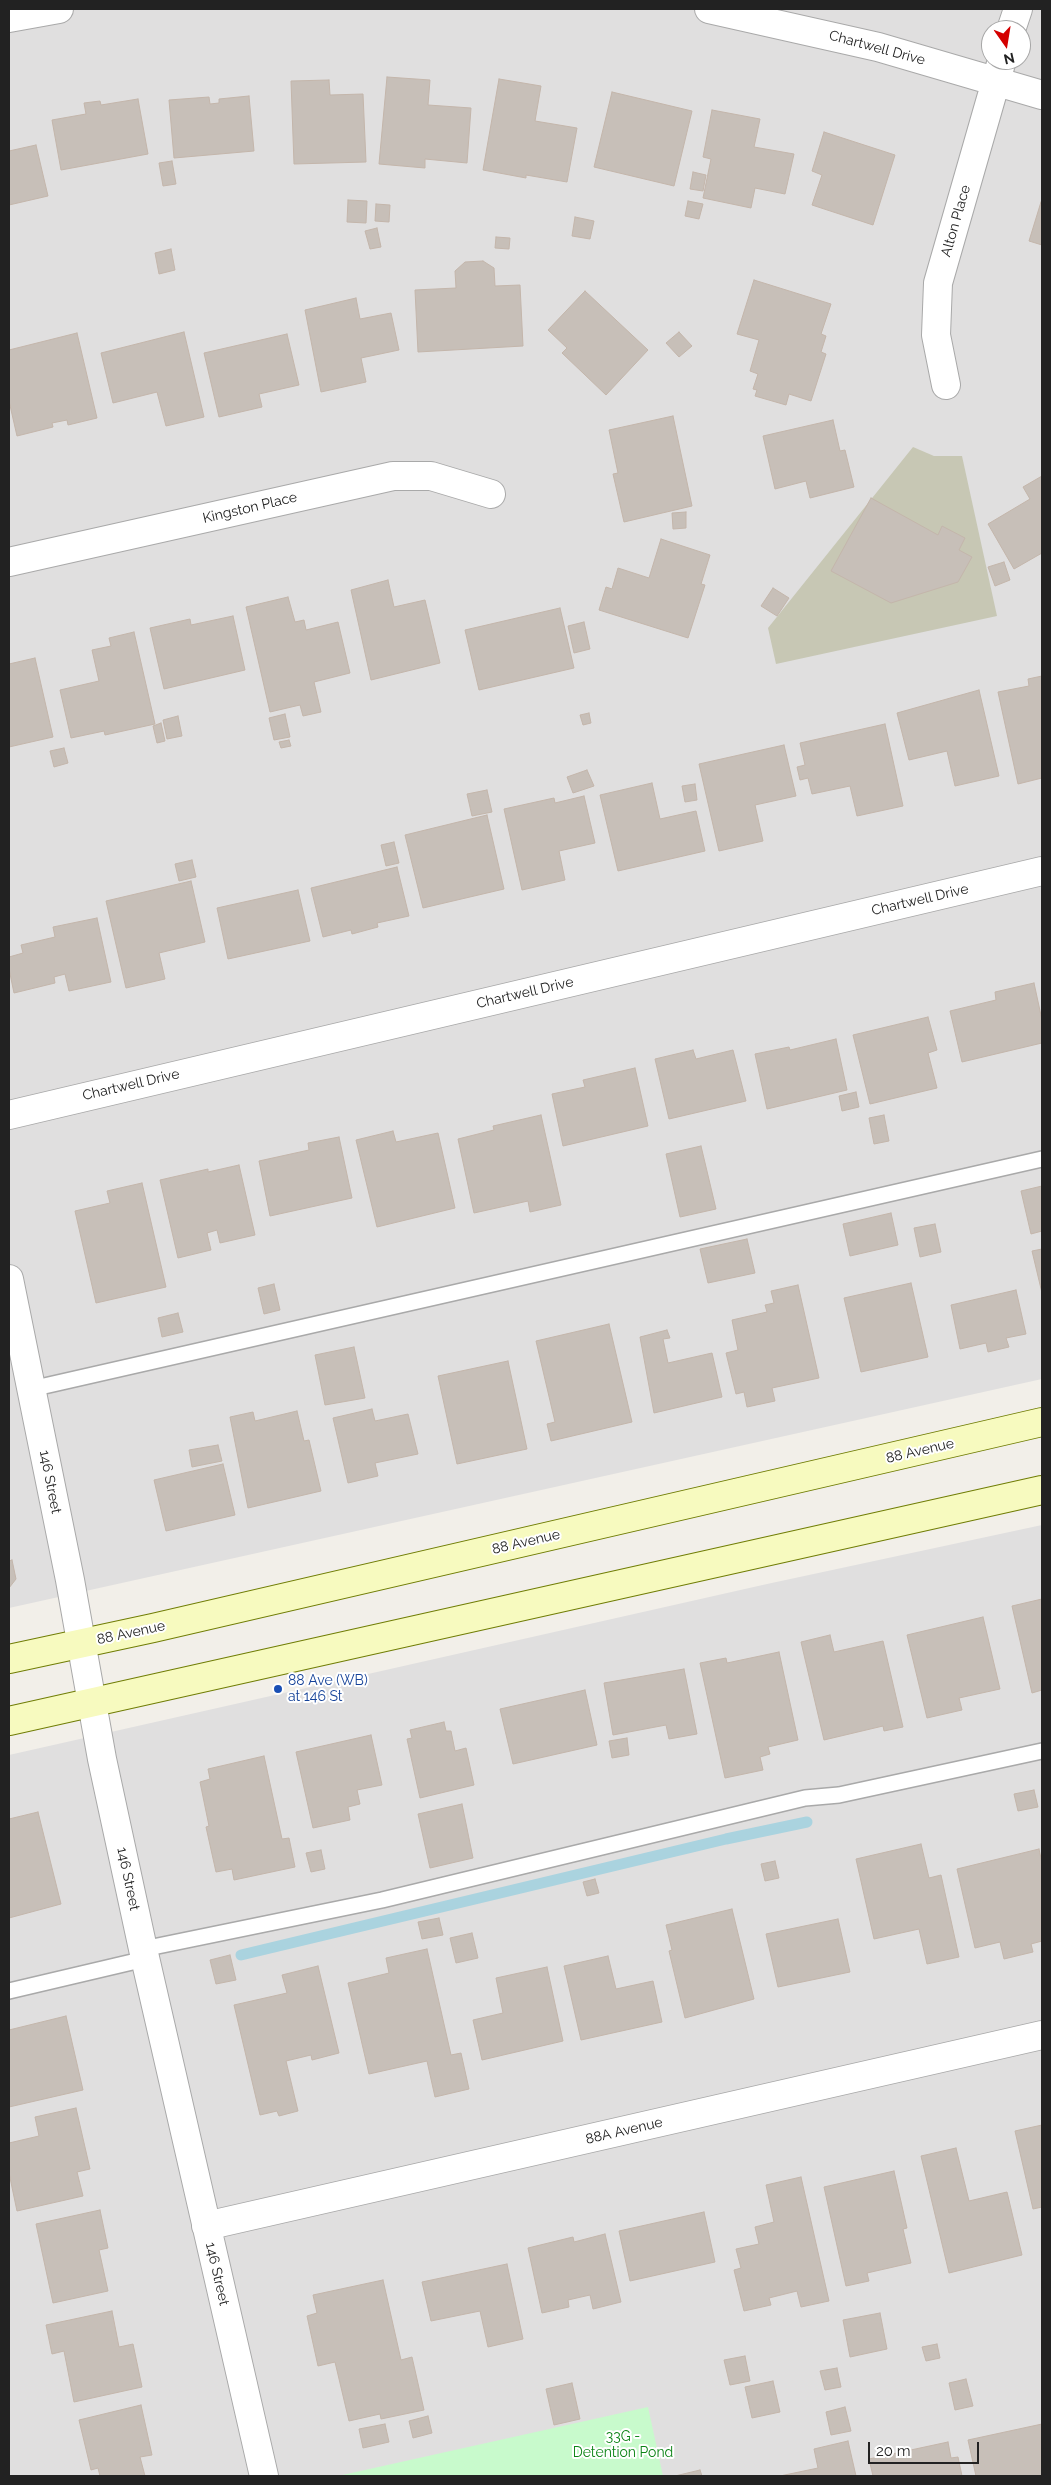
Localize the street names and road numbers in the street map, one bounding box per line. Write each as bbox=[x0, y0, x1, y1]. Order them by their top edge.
street label: Chartwell Drive bbox=[827, 27, 927, 69]
street label: Alton Place bbox=[938, 183, 974, 259]
street label: Kingston Place bbox=[201, 489, 299, 527]
street label: Chartwell Drive bbox=[870, 881, 970, 919]
street label: Chartwell Drive bbox=[475, 974, 575, 1012]
street label: Chartwell Drive bbox=[81, 1066, 181, 1104]
street label: 88 Avenue bbox=[884, 1435, 956, 1467]
street label: 146 Street bbox=[36, 1449, 64, 1515]
street label: 88 Avenue bbox=[490, 1526, 562, 1558]
street label: 88 Avenue bbox=[95, 1618, 167, 1648]
street label: 146 Street bbox=[113, 1846, 143, 1912]
street label: 88A Avenue bbox=[584, 2114, 664, 2148]
street label: 146 Street bbox=[202, 2241, 232, 2307]

